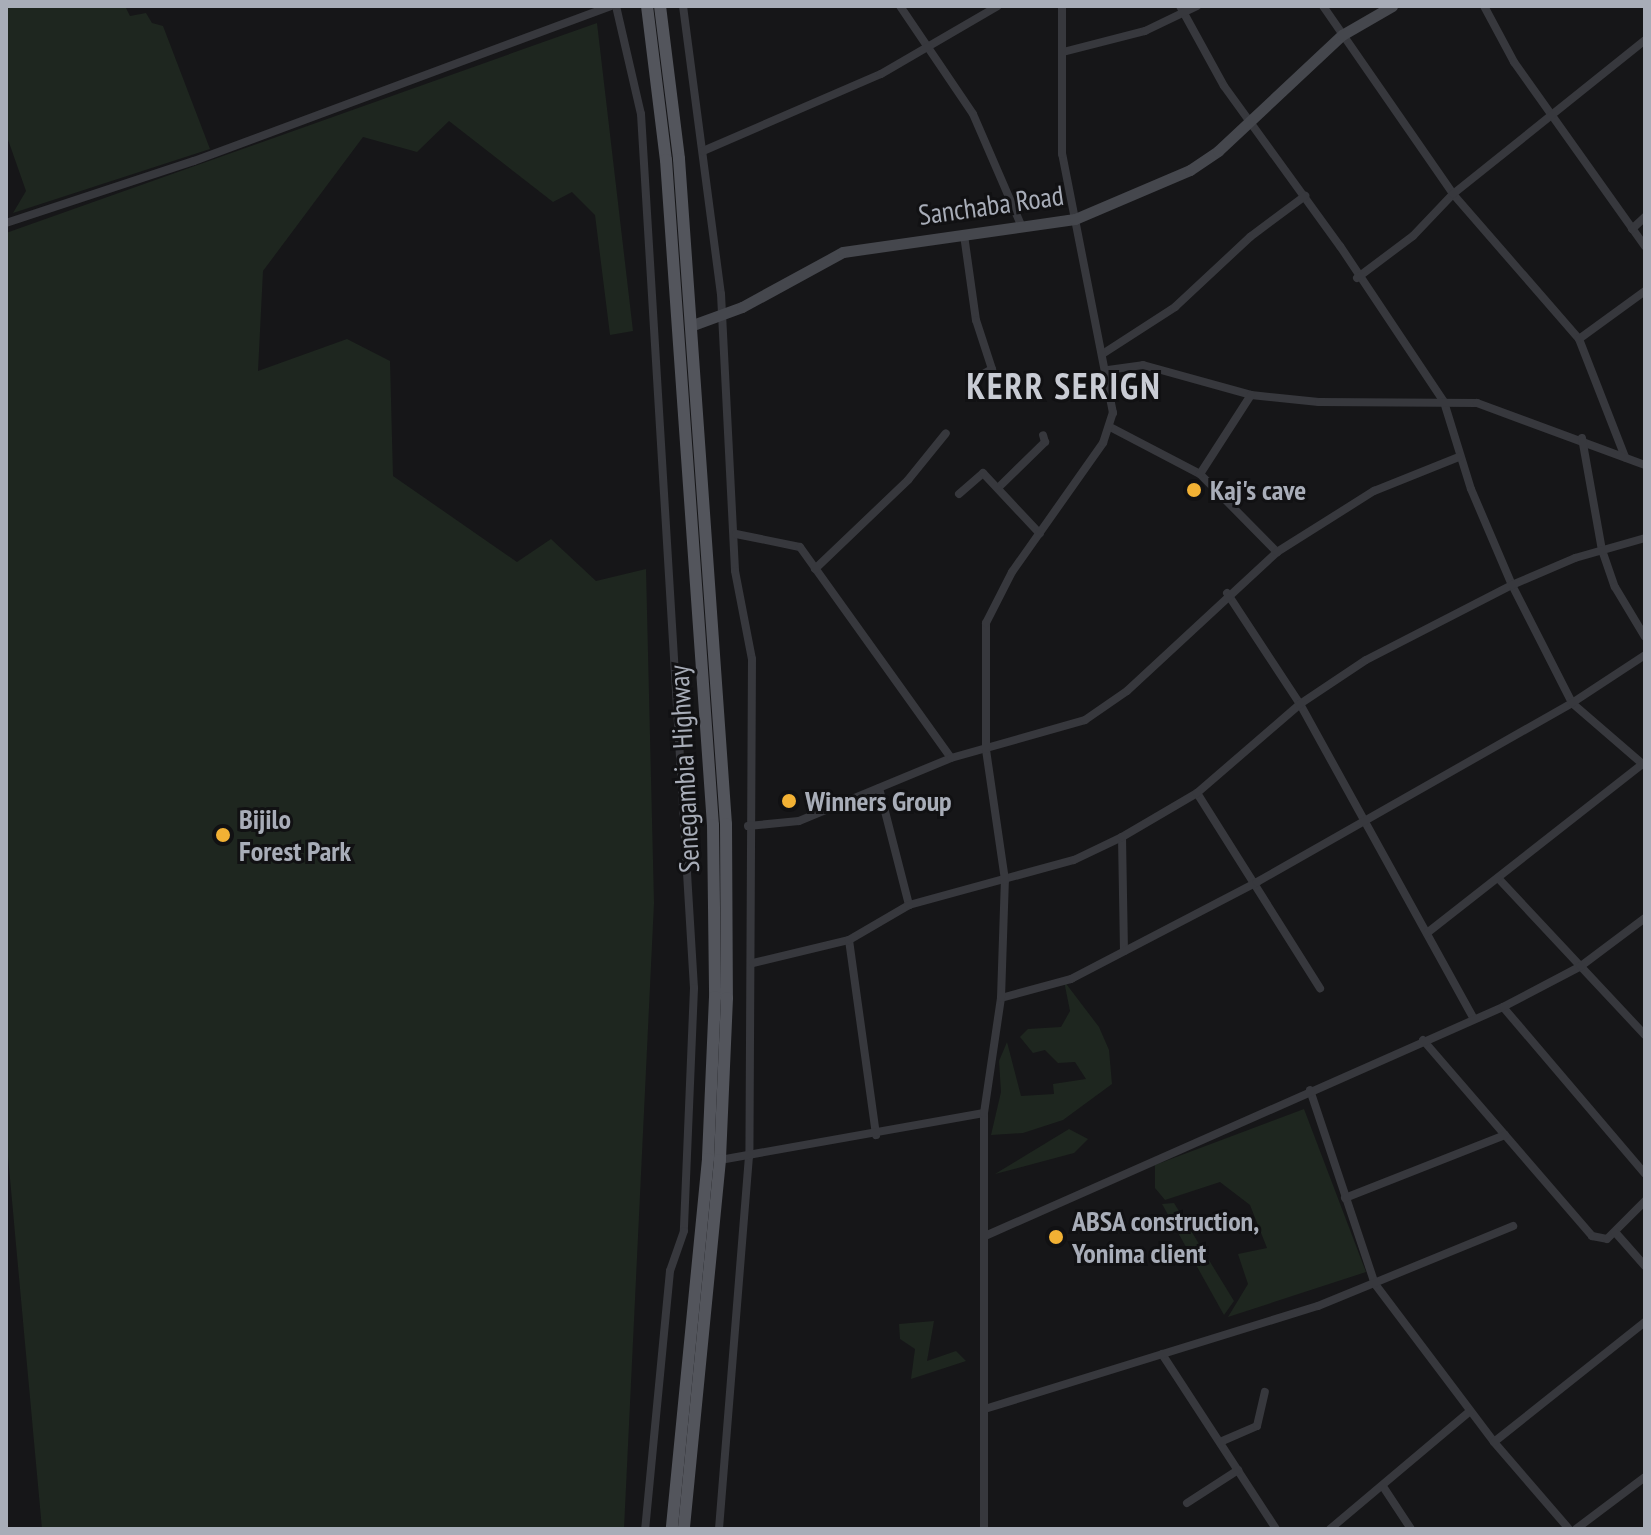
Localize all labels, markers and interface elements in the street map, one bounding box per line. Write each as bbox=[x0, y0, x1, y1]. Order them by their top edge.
street label: Sanchaba Road bbox=[916, 178, 1066, 232]
district label: KERR SERIGN bbox=[966, 364, 1162, 408]
place label: Kaj's cave bbox=[1210, 473, 1306, 507]
marker: Kaj's cave bbox=[1185, 481, 1203, 499]
street label: Senegambia Highway bbox=[662, 664, 706, 874]
place label: Winners Group bbox=[805, 784, 952, 818]
marker: Winners Group bbox=[780, 792, 798, 810]
place label: Bijilo Forest Park bbox=[239, 802, 351, 868]
marker: Bijilo Forest Park bbox=[214, 826, 232, 844]
place label: ABSA construction, Yonima client bbox=[1072, 1204, 1260, 1270]
marker: ABSA construction, Yonima client bbox=[1047, 1228, 1065, 1246]

